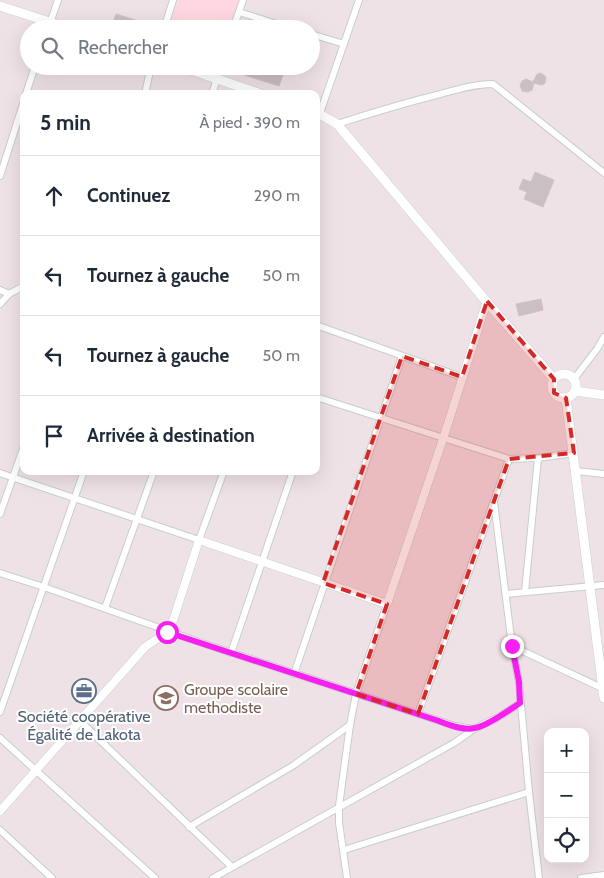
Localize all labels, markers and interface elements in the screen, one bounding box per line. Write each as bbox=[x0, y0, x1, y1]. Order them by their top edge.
search box bbox=[20, 20, 320, 75]
icon: search bbox=[38, 34, 66, 62]
text: Rechercher bbox=[78, 36, 168, 59]
text: 5 min bbox=[40, 110, 91, 135]
text: À pied · 390 m bbox=[200, 113, 300, 132]
icon: ahead bbox=[40, 182, 68, 210]
text: Continuez bbox=[87, 184, 170, 207]
text: 290 m bbox=[254, 186, 300, 205]
icon: left bbox=[40, 262, 68, 290]
text: Tournez à gauche bbox=[87, 264, 229, 287]
text: 50 m bbox=[263, 266, 300, 285]
icon: left bbox=[40, 342, 68, 370]
text: Tournez à gauche bbox=[87, 344, 229, 367]
text: 50 m bbox=[263, 346, 300, 365]
icon: arrive bbox=[40, 422, 68, 450]
text: Arrivée à destination bbox=[87, 424, 255, 447]
route start bbox=[156, 621, 179, 644]
route end bbox=[501, 635, 524, 658]
office icon: Société coopérative Égalité de Lakota bbox=[71, 678, 97, 704]
place label: Groupe scolaire methodiste bbox=[184, 680, 288, 717]
school or university icon: Groupe scolaire methodiste bbox=[153, 685, 179, 711]
place label: Société coopérative Égalité de Lakota bbox=[17, 707, 151, 744]
map controls bbox=[544, 728, 589, 863]
button: + bbox=[544, 728, 589, 773]
button: − bbox=[544, 773, 589, 818]
button: locate bbox=[544, 818, 589, 863]

